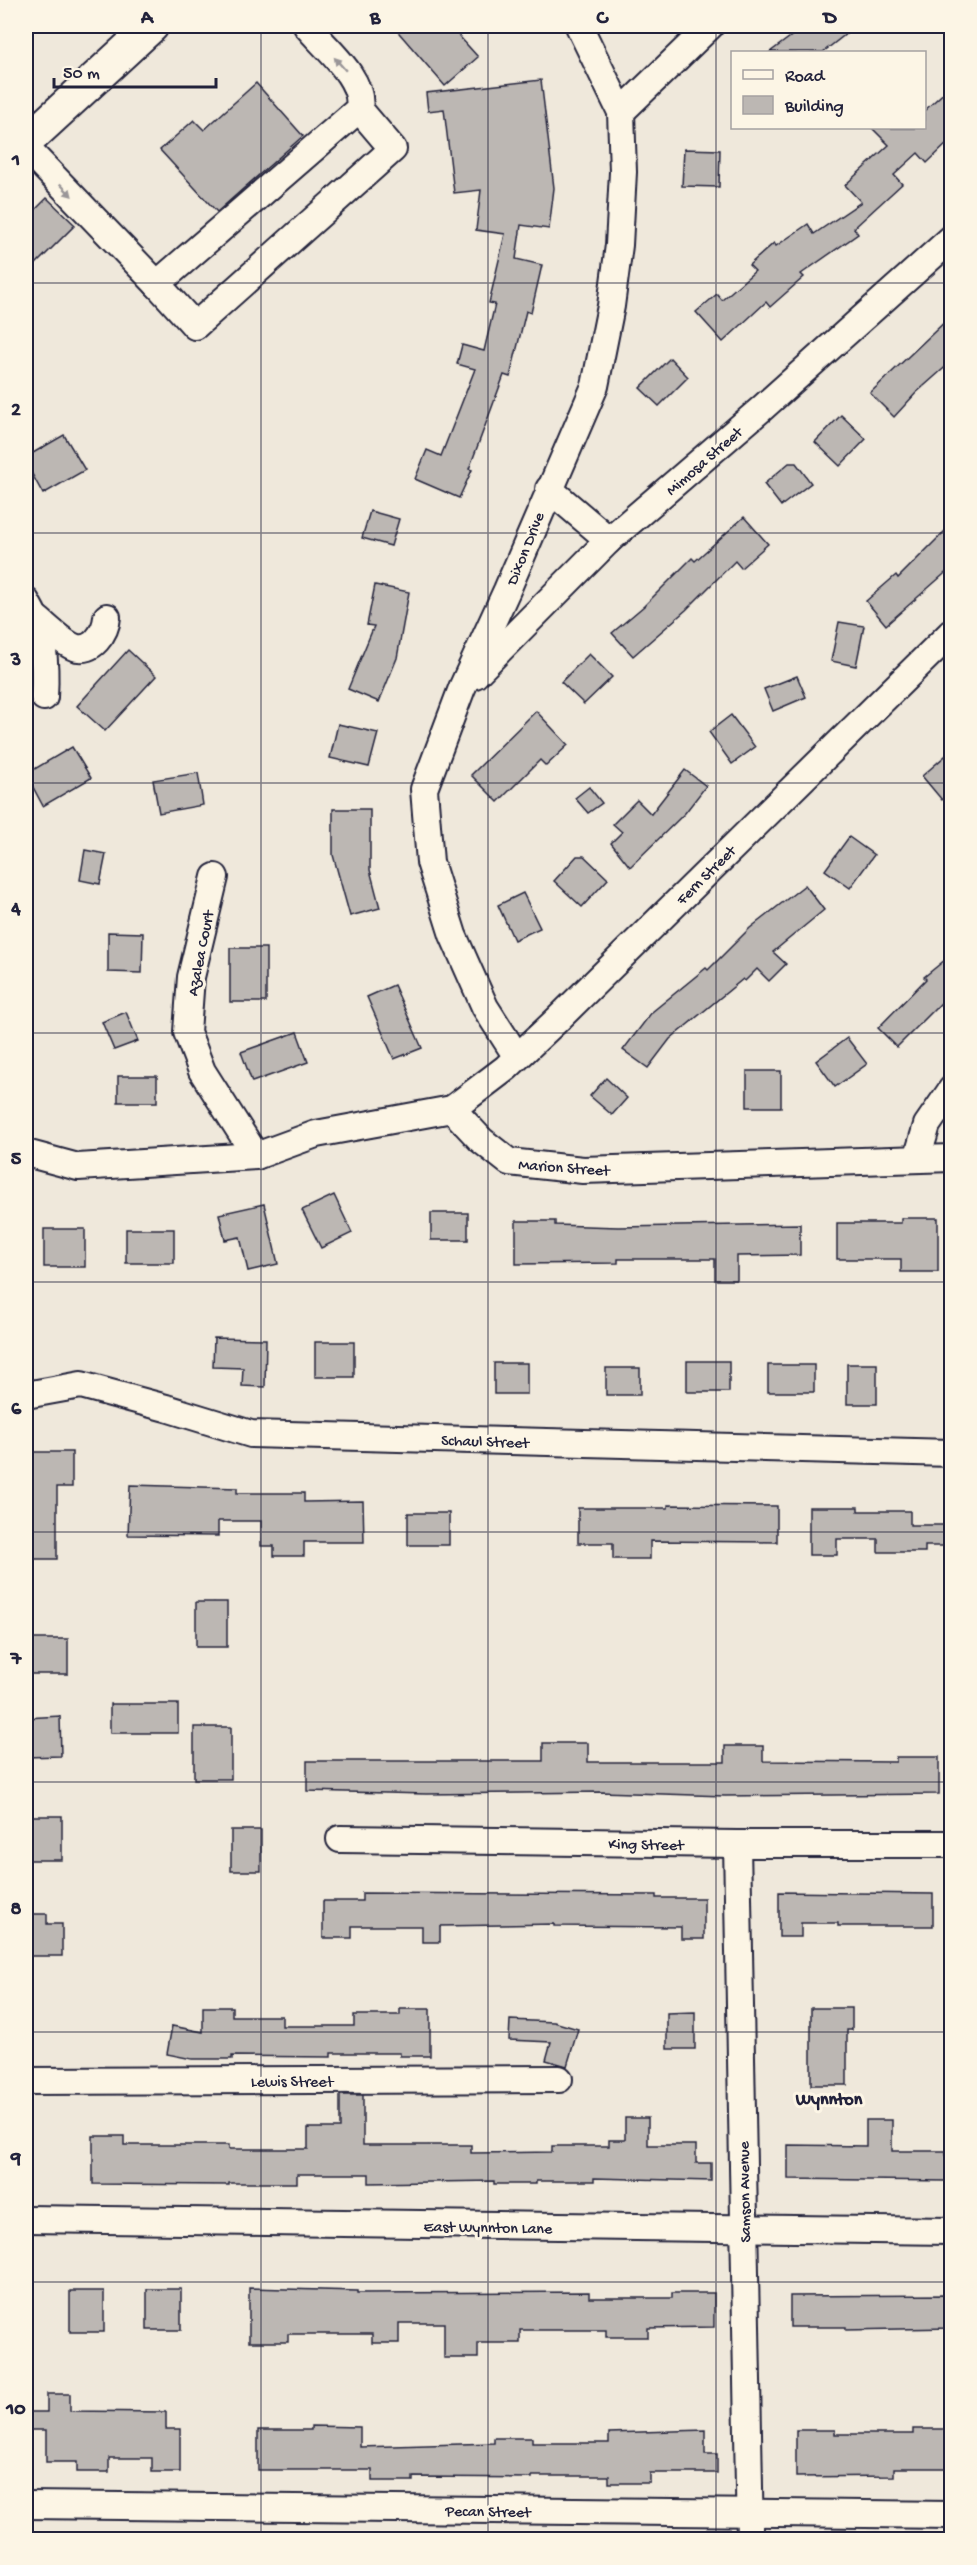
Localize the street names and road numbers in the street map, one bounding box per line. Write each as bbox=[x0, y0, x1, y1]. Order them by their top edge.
street label: Mimosa Street bbox=[663, 423, 749, 501]
street label: Dixon Drive bbox=[504, 509, 551, 589]
street label: Fern Street bbox=[673, 842, 742, 911]
street label: Azalea Court bbox=[185, 908, 220, 998]
street label: Marion Street bbox=[517, 1157, 612, 1182]
street label: Schaul Street bbox=[441, 1432, 531, 1455]
street label: King Street bbox=[608, 1836, 685, 1857]
street label: Lewis Street bbox=[251, 2074, 335, 2093]
street label: Samson Avenue bbox=[736, 2140, 757, 2243]
street label: East Wynnton Lane bbox=[423, 2219, 553, 2240]
street label: Pecan Street bbox=[444, 2503, 532, 2524]

